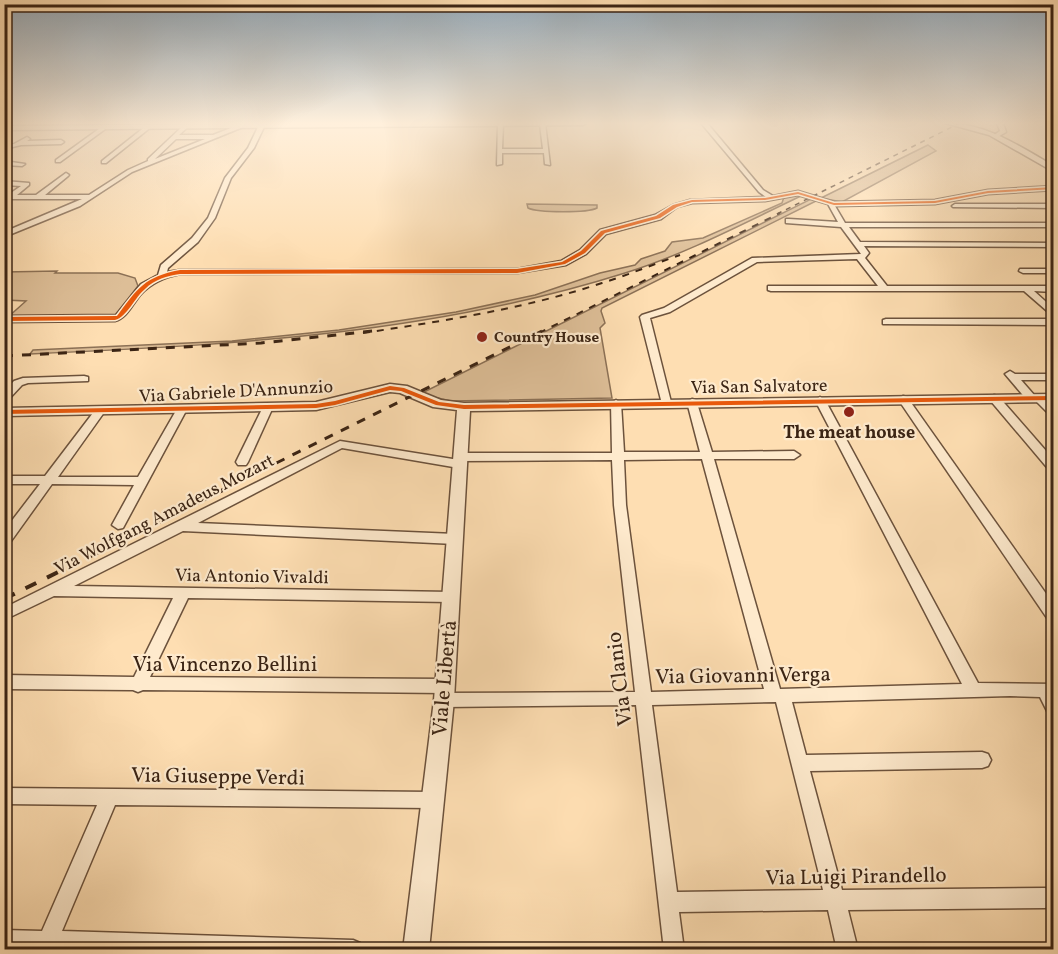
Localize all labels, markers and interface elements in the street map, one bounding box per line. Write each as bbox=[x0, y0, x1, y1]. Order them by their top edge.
place label: Country House bbox=[494, 328, 599, 349]
marker: Country House bbox=[475, 330, 489, 344]
street label: Via San Salvatore bbox=[690, 374, 828, 401]
street label: Via Gabriele D'Annunzio bbox=[138, 375, 334, 410]
marker: The meat house bbox=[842, 405, 856, 419]
place label: The meat house bbox=[783, 421, 915, 446]
street label: Via Wolfgang Amadeus Mozart bbox=[50, 449, 279, 582]
street label: Via Antonio Vivaldi bbox=[175, 564, 329, 591]
street label: Viale Libertà bbox=[426, 619, 465, 738]
street label: Via Clanio bbox=[600, 630, 641, 728]
street label: Via Vincenzo Bellini bbox=[133, 651, 317, 680]
street label: Via Giovanni Verga bbox=[655, 660, 831, 693]
street label: Via Giuseppe Verdi bbox=[131, 761, 305, 794]
street label: Via Luigi Pirandello bbox=[765, 861, 947, 894]

